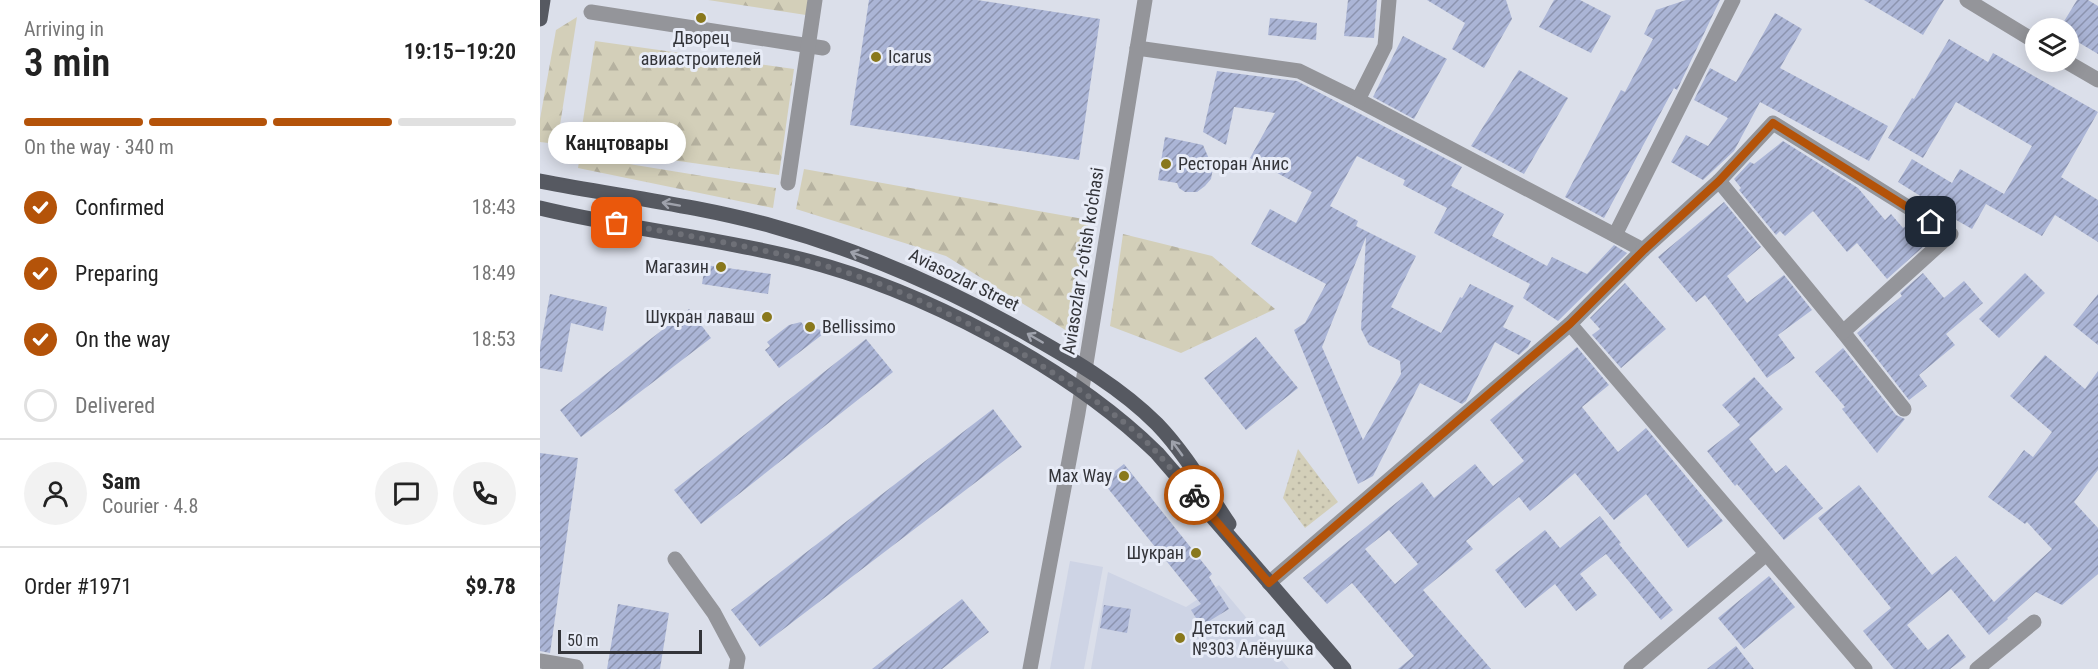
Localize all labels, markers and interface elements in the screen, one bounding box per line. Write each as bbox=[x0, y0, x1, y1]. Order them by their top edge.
marker: Дворец авиастроителей bbox=[694, 11, 708, 25]
text: Arriving in bbox=[24, 17, 104, 41]
map controls bbox=[2025, 18, 2079, 72]
button: layers bbox=[2025, 18, 2079, 72]
place label: Дворец авиастроителей bbox=[641, 27, 761, 69]
text: 19:15–19:20 bbox=[404, 39, 516, 64]
text: 3 min bbox=[24, 40, 110, 86]
place label: Icarus bbox=[888, 46, 932, 67]
marker: Icarus bbox=[869, 50, 883, 64]
callout: Канцтовары bbox=[548, 121, 686, 163]
text: Канцтовары bbox=[565, 131, 669, 155]
text: On the way · 340 m bbox=[24, 135, 174, 159]
place label: Ресторан Анис bbox=[1178, 153, 1289, 174]
marker: Ресторан Анис bbox=[1159, 157, 1173, 171]
street label: Aviasozlar 2-o'tish ko'chasi bbox=[1057, 166, 1108, 356]
icon: check bbox=[24, 191, 57, 224]
text: Confirmed bbox=[75, 195, 164, 220]
text: 18:43 bbox=[472, 195, 516, 219]
pin bbox=[1905, 196, 1956, 247]
pin bbox=[591, 197, 642, 248]
one-way arrow bbox=[662, 198, 681, 209]
icon: home bbox=[1914, 205, 1947, 238]
icon: bag bbox=[600, 206, 633, 239]
street label: Aviasozlar Street bbox=[906, 244, 1023, 315]
one-way arrow bbox=[850, 248, 869, 259]
place label: Магазин bbox=[645, 256, 709, 277]
icon: check bbox=[24, 257, 57, 290]
marker: Магазин bbox=[714, 260, 728, 274]
text: Preparing bbox=[75, 261, 159, 286]
text: 18:49 bbox=[472, 261, 516, 285]
place label: Шукран лаваш bbox=[645, 306, 755, 327]
marker: Шукран лаваш bbox=[760, 310, 774, 324]
place label: Bellissimo bbox=[822, 316, 896, 337]
marker: Bellissimo bbox=[803, 320, 817, 334]
icon: check bbox=[24, 323, 57, 356]
text: On the way bbox=[75, 327, 170, 352]
text: 18:53 bbox=[472, 327, 516, 351]
one-way arrow bbox=[1027, 332, 1044, 344]
text: Delivered bbox=[75, 393, 155, 418]
one-way arrow bbox=[1171, 441, 1183, 457]
button: person bbox=[24, 462, 87, 525]
button: chat bbox=[375, 462, 438, 525]
button: phone bbox=[453, 462, 516, 525]
place label: Max Way bbox=[1048, 465, 1112, 486]
courier bbox=[1164, 465, 1224, 525]
text: Sam bbox=[102, 469, 141, 494]
marker: Max Way bbox=[1117, 469, 1131, 483]
icon: bike bbox=[1178, 479, 1211, 512]
text: Courier · 4.8 bbox=[102, 494, 198, 518]
place label: Шукран bbox=[1127, 542, 1184, 563]
marker: Шукран bbox=[1189, 546, 1203, 560]
text: Order #1971 bbox=[24, 574, 132, 599]
text: $9.78 bbox=[465, 574, 516, 599]
place label: Детский сад №303 Алёнушка bbox=[1192, 617, 1314, 659]
scale bar bbox=[558, 627, 702, 654]
text: 50 m bbox=[567, 631, 599, 650]
marker: Детский сад №303 Алёнушка bbox=[1173, 631, 1187, 645]

